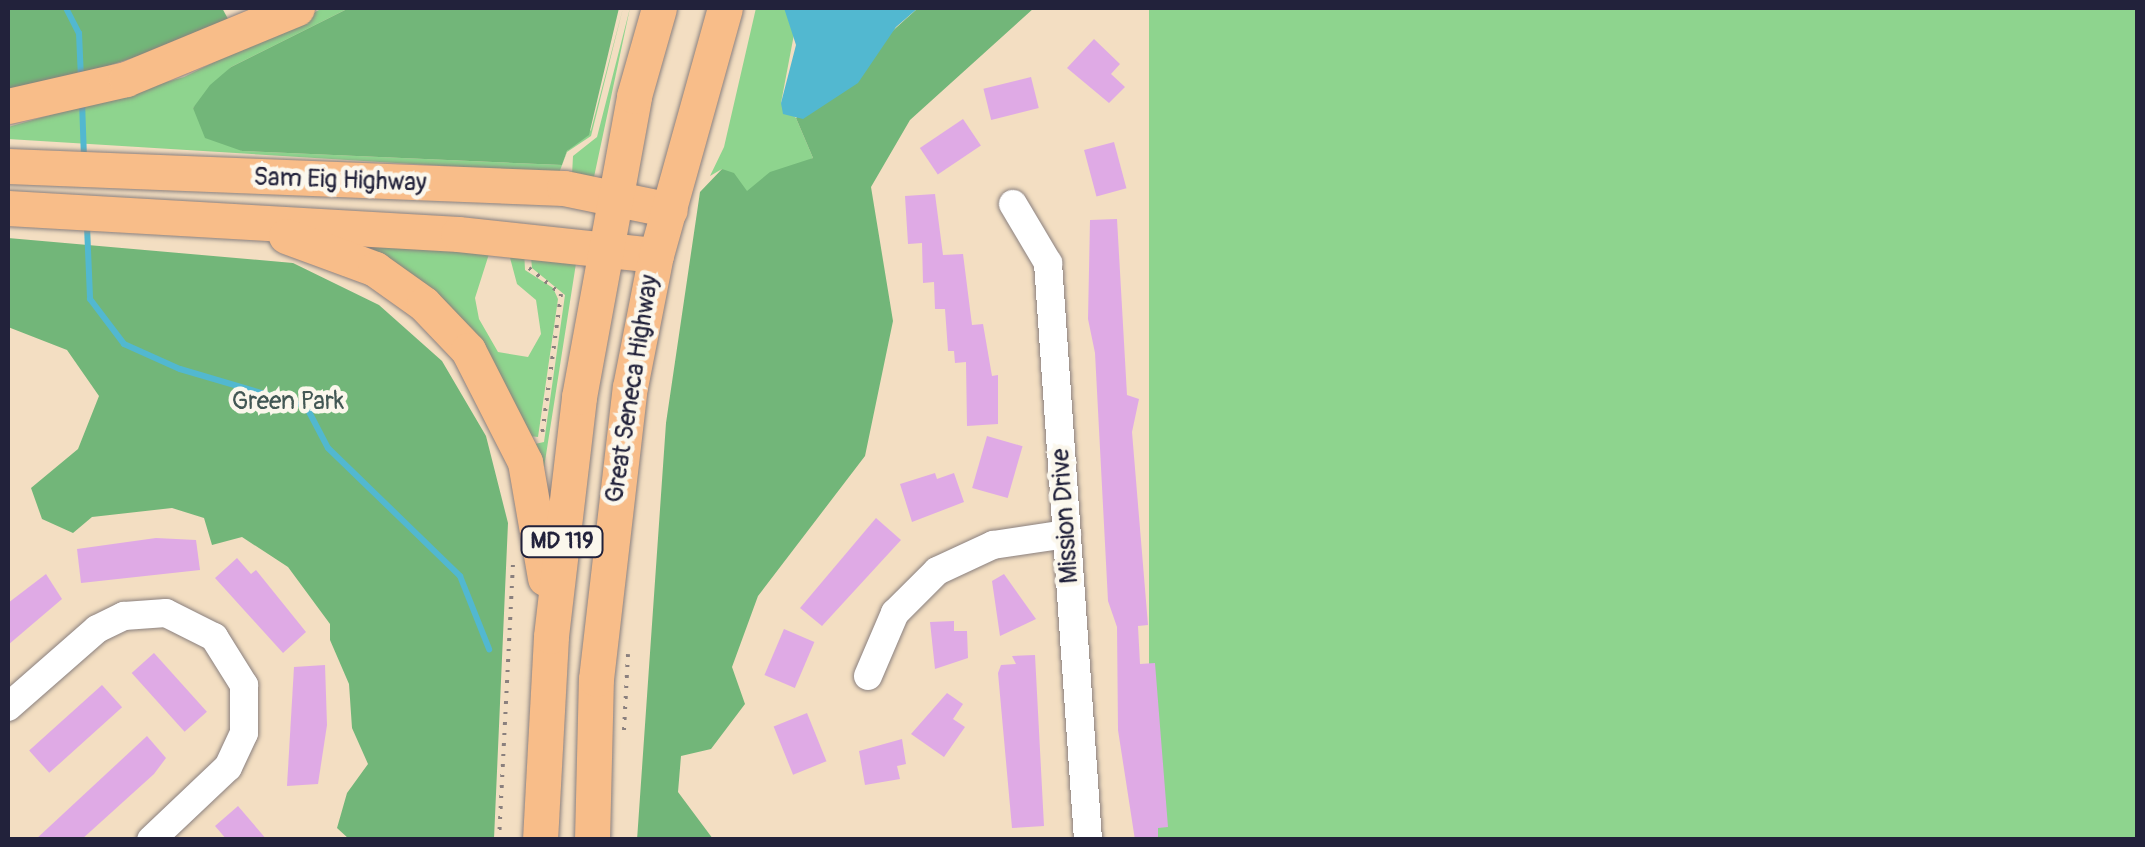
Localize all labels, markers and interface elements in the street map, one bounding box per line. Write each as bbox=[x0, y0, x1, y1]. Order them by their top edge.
street label: Sam Eig Highway bbox=[253, 163, 427, 199]
street label: Great Seneca Highway bbox=[600, 273, 666, 505]
park label: Green Park bbox=[232, 387, 344, 417]
street label: Mission Drive bbox=[1046, 447, 1086, 585]
road number: MD 119 bbox=[520, 525, 604, 559]

